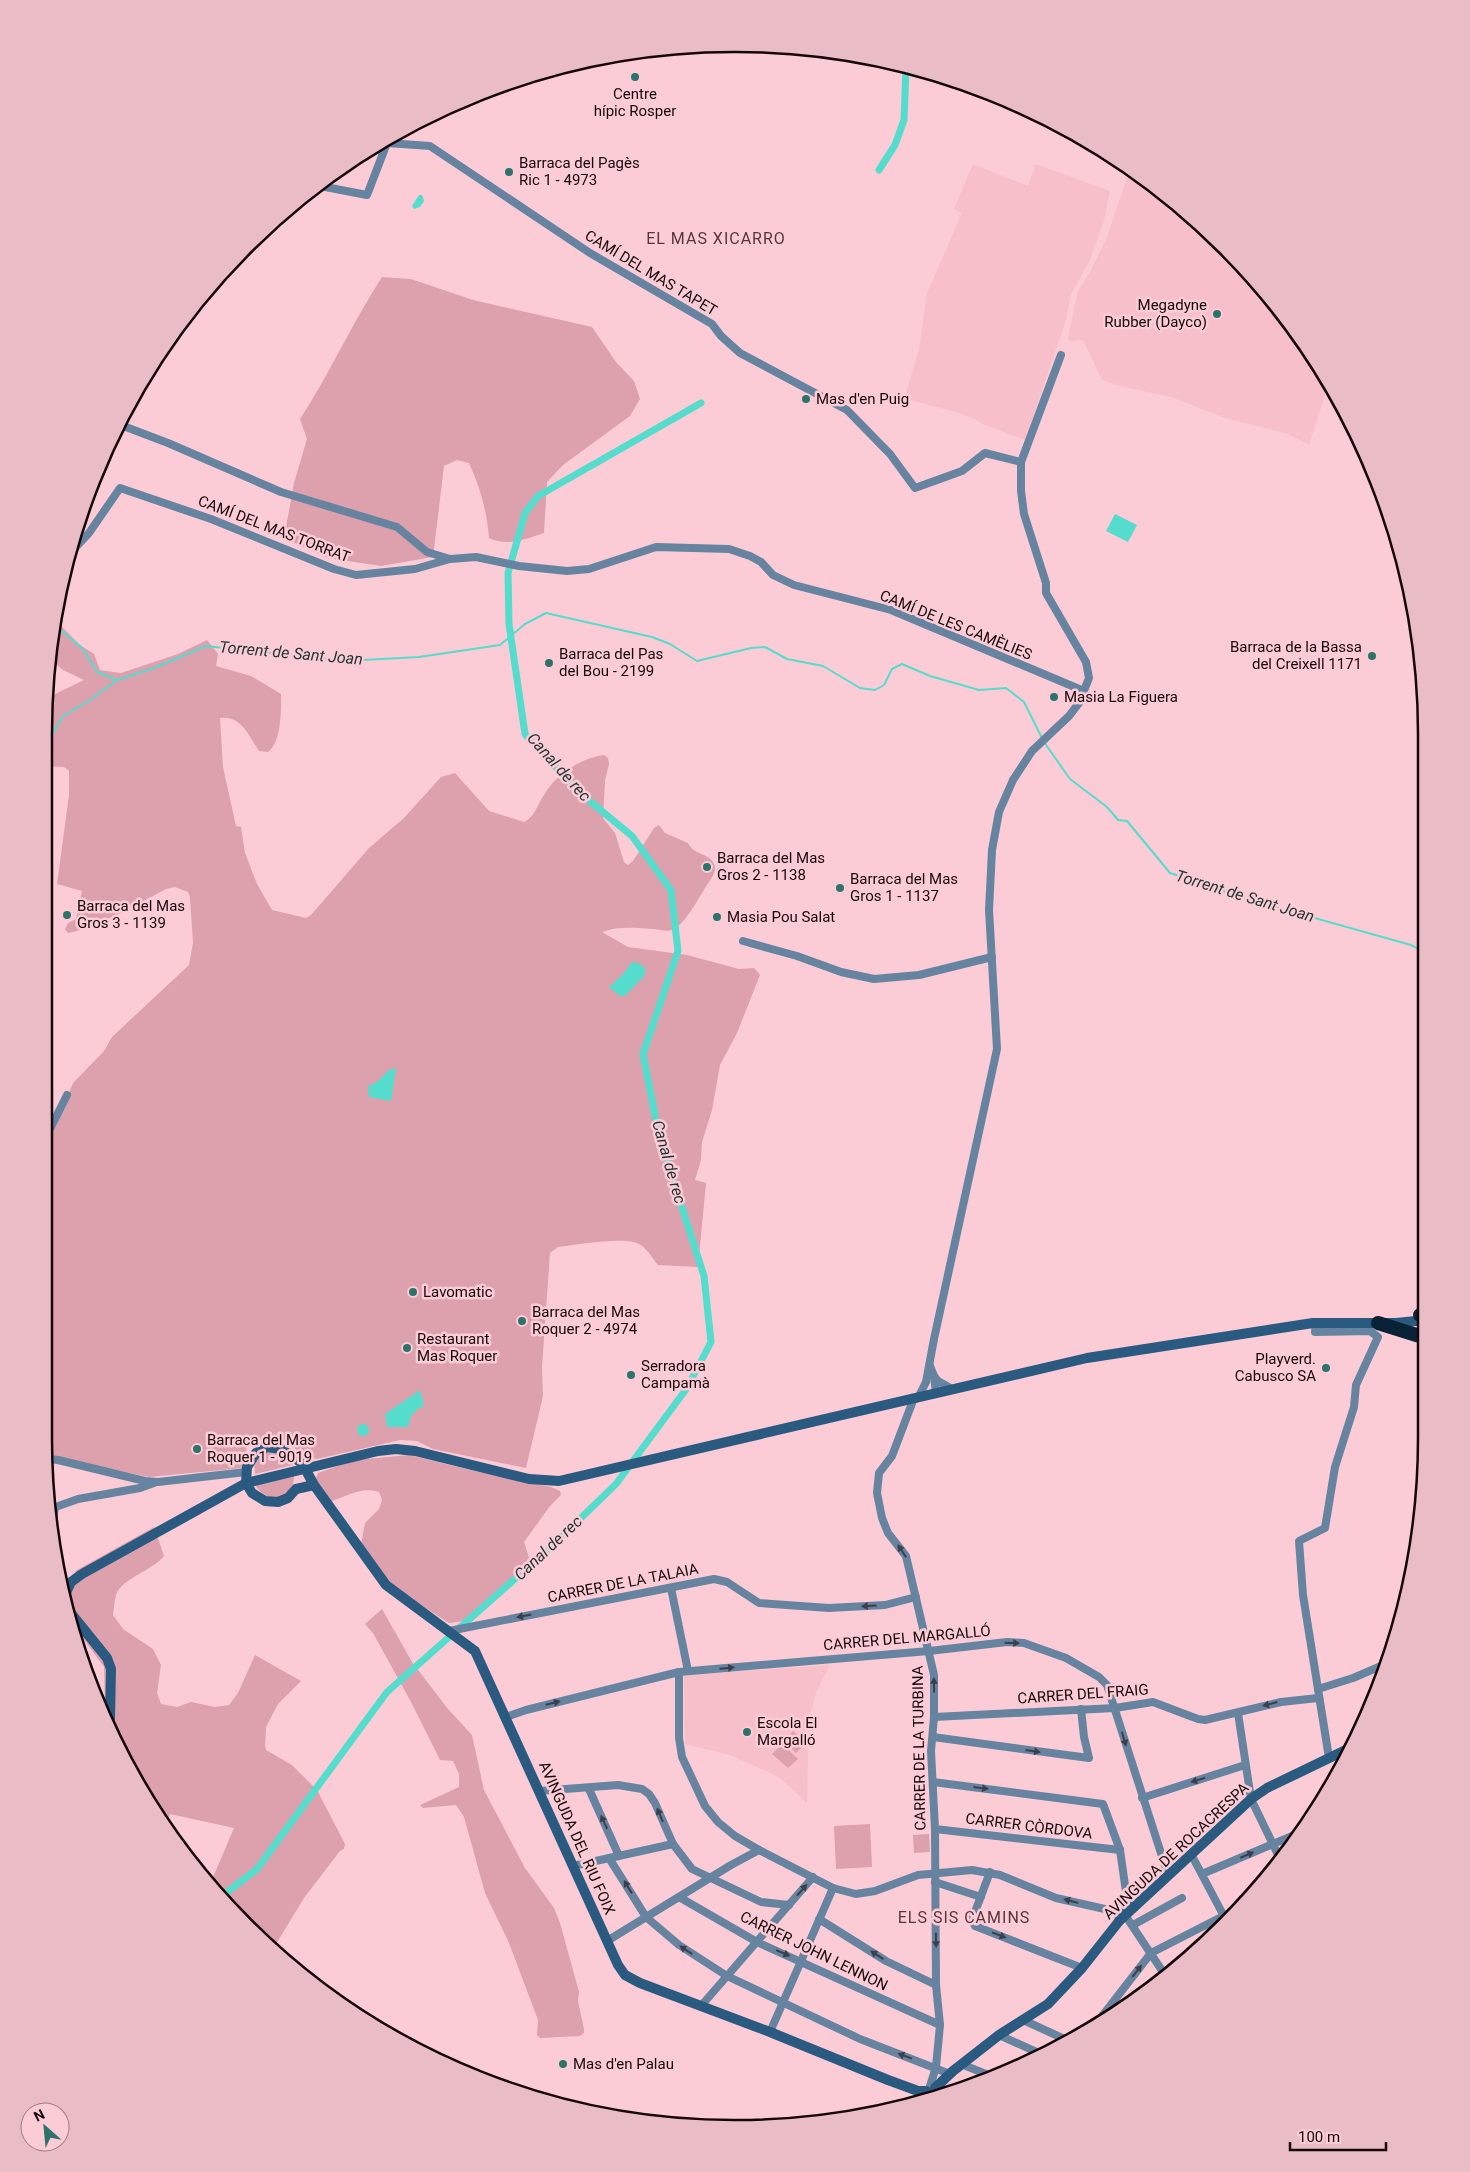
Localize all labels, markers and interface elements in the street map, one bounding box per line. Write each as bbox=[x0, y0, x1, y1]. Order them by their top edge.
marker: Centre hípic Rosper bbox=[629, 71, 641, 83]
place label: Centre hípic Rosper bbox=[594, 85, 676, 120]
place label: Barraca del Pagès Ric 1 - 4973 bbox=[519, 154, 640, 189]
marker: Barraca del Pagès Ric 1 - 4973 bbox=[503, 166, 515, 178]
street label: CAMÍ DEL MAS TAPET bbox=[582, 226, 720, 320]
district label: EL MAS XICARRO bbox=[646, 229, 786, 248]
place label: Megadyne Rubber (Dayco) bbox=[1104, 296, 1207, 331]
marker: Megadyne Rubber (Dayco) bbox=[1211, 308, 1223, 320]
place label: Mas d'en Puig bbox=[816, 390, 909, 408]
marker: Mas d'en Puig bbox=[800, 393, 812, 405]
street label: CAMÍ DEL MAS TORRAT bbox=[195, 492, 353, 566]
street label: CAMÍ DE LES CAMÈLIES bbox=[877, 586, 1035, 664]
water label: Torrent de Sant Joan bbox=[218, 637, 364, 669]
place label: Barraca de la Bassa del Creixell 1171 bbox=[1230, 638, 1362, 673]
place label: Barraca del Pas del Bou - 2199 bbox=[559, 645, 663, 680]
marker: Barraca de la Bassa del Creixell 1171 bbox=[1366, 650, 1378, 662]
marker: Barraca del Pas del Bou - 2199 bbox=[543, 657, 555, 669]
place label: Masia La Figuera bbox=[1064, 688, 1178, 706]
marker: Masia La Figuera bbox=[1048, 691, 1060, 703]
water label: Canal de rec bbox=[523, 729, 595, 805]
place label: Barraca del Mas Gros 2 - 1138 bbox=[717, 849, 825, 884]
marker: Barraca del Mas Gros 2 - 1138 bbox=[701, 861, 713, 873]
water label: Torrent de Sant Joan bbox=[1173, 866, 1317, 926]
place label: Barraca del Mas Gros 1 - 1137 bbox=[850, 870, 958, 905]
marker: Barraca del Mas Gros 1 - 1137 bbox=[834, 882, 846, 894]
place label: Barraca del Mas Gros 3 - 1139 bbox=[77, 897, 185, 932]
place label: Masia Pou Salat bbox=[727, 908, 835, 926]
marker: Barraca del Mas Gros 3 - 1139 bbox=[61, 909, 73, 921]
marker: Masia Pou Salat bbox=[711, 911, 723, 923]
water label: Canal de rec bbox=[648, 1118, 690, 1206]
place label: Lavomatic bbox=[423, 1283, 493, 1301]
marker: Lavomatic bbox=[407, 1286, 419, 1298]
place label: Barraca del Mas Roquer 2 - 4974 bbox=[532, 1303, 640, 1338]
marker: Barraca del Mas Roquer 2 - 4974 bbox=[516, 1315, 528, 1327]
place label: Restaurant Mas Roquer bbox=[417, 1330, 497, 1365]
marker: Restaurant Mas Roquer bbox=[401, 1342, 413, 1354]
place label: Playverd. Cabusco SA bbox=[1235, 1350, 1316, 1385]
place label: Serradora Campamà bbox=[641, 1357, 710, 1392]
marker: Playverd. Cabusco SA bbox=[1320, 1362, 1332, 1374]
marker: Serradora Campamà bbox=[625, 1369, 637, 1381]
place label: Barraca del Mas Roquer 1 - 9019 bbox=[207, 1431, 315, 1466]
marker: Barraca del Mas Roquer 1 - 9019 bbox=[191, 1443, 203, 1455]
water label: Canal de rec bbox=[510, 1512, 586, 1584]
one-way arrow bbox=[897, 1544, 907, 1558]
street label: CARRER DE LA TALAIA bbox=[546, 1560, 700, 1606]
one-way arrow bbox=[860, 1602, 876, 1610]
one-way arrow bbox=[516, 1612, 532, 1620]
street label: CARRER DEL MARGALLÓ bbox=[823, 1622, 991, 1654]
one-way arrow bbox=[1004, 1639, 1020, 1647]
one-way arrow bbox=[720, 1663, 736, 1671]
street label: CARRER DE LA TURBINA bbox=[909, 1665, 929, 1831]
one-way arrow bbox=[930, 1677, 938, 1693]
street label: CARRER DEL FRAIG bbox=[1017, 1680, 1149, 1708]
one-way arrow bbox=[545, 1699, 560, 1707]
one-way arrow bbox=[1263, 1701, 1278, 1709]
place label: Escola El Margalló bbox=[757, 1714, 817, 1749]
marker: Escola El Margalló bbox=[741, 1726, 753, 1738]
one-way arrow bbox=[1121, 1731, 1129, 1746]
one-way arrow bbox=[1025, 1747, 1041, 1755]
street label: AVINGUDA DEL RIU FOIX bbox=[535, 1759, 619, 1918]
one-way arrow bbox=[1191, 1777, 1206, 1784]
street label: AVINGUDA DE ROCACRESPA bbox=[1099, 1779, 1253, 1923]
one-way arrow bbox=[973, 1784, 989, 1792]
one-way arrow bbox=[656, 1807, 664, 1822]
street label: CARRER CÒRDOVA bbox=[965, 1809, 1094, 1843]
one-way arrow bbox=[600, 1815, 608, 1829]
one-way arrow bbox=[1239, 1851, 1254, 1858]
one-way arrow bbox=[623, 1881, 632, 1894]
one-way arrow bbox=[796, 1885, 808, 1897]
one-way arrow bbox=[1063, 1897, 1078, 1905]
street label: CARRER JOHN LENNON bbox=[737, 1907, 891, 1995]
district label: ELS SIS CAMINS bbox=[898, 1908, 1030, 1927]
one-way arrow bbox=[932, 1932, 940, 1948]
one-way arrow bbox=[992, 1932, 1006, 1940]
one-way arrow bbox=[679, 1945, 693, 1954]
one-way arrow bbox=[776, 1949, 791, 1957]
one-way arrow bbox=[870, 1951, 884, 1960]
one-way arrow bbox=[1132, 1965, 1143, 1978]
one-way arrow bbox=[897, 2052, 912, 2059]
place label: Mas d'en Palau bbox=[573, 2055, 674, 2073]
marker: Mas d'en Palau bbox=[557, 2058, 569, 2070]
north arrow bbox=[20, 2102, 70, 2152]
text: N bbox=[31, 2106, 47, 2125]
scale bar bbox=[1290, 2120, 1386, 2152]
text: 100 m bbox=[1298, 2128, 1340, 2146]

